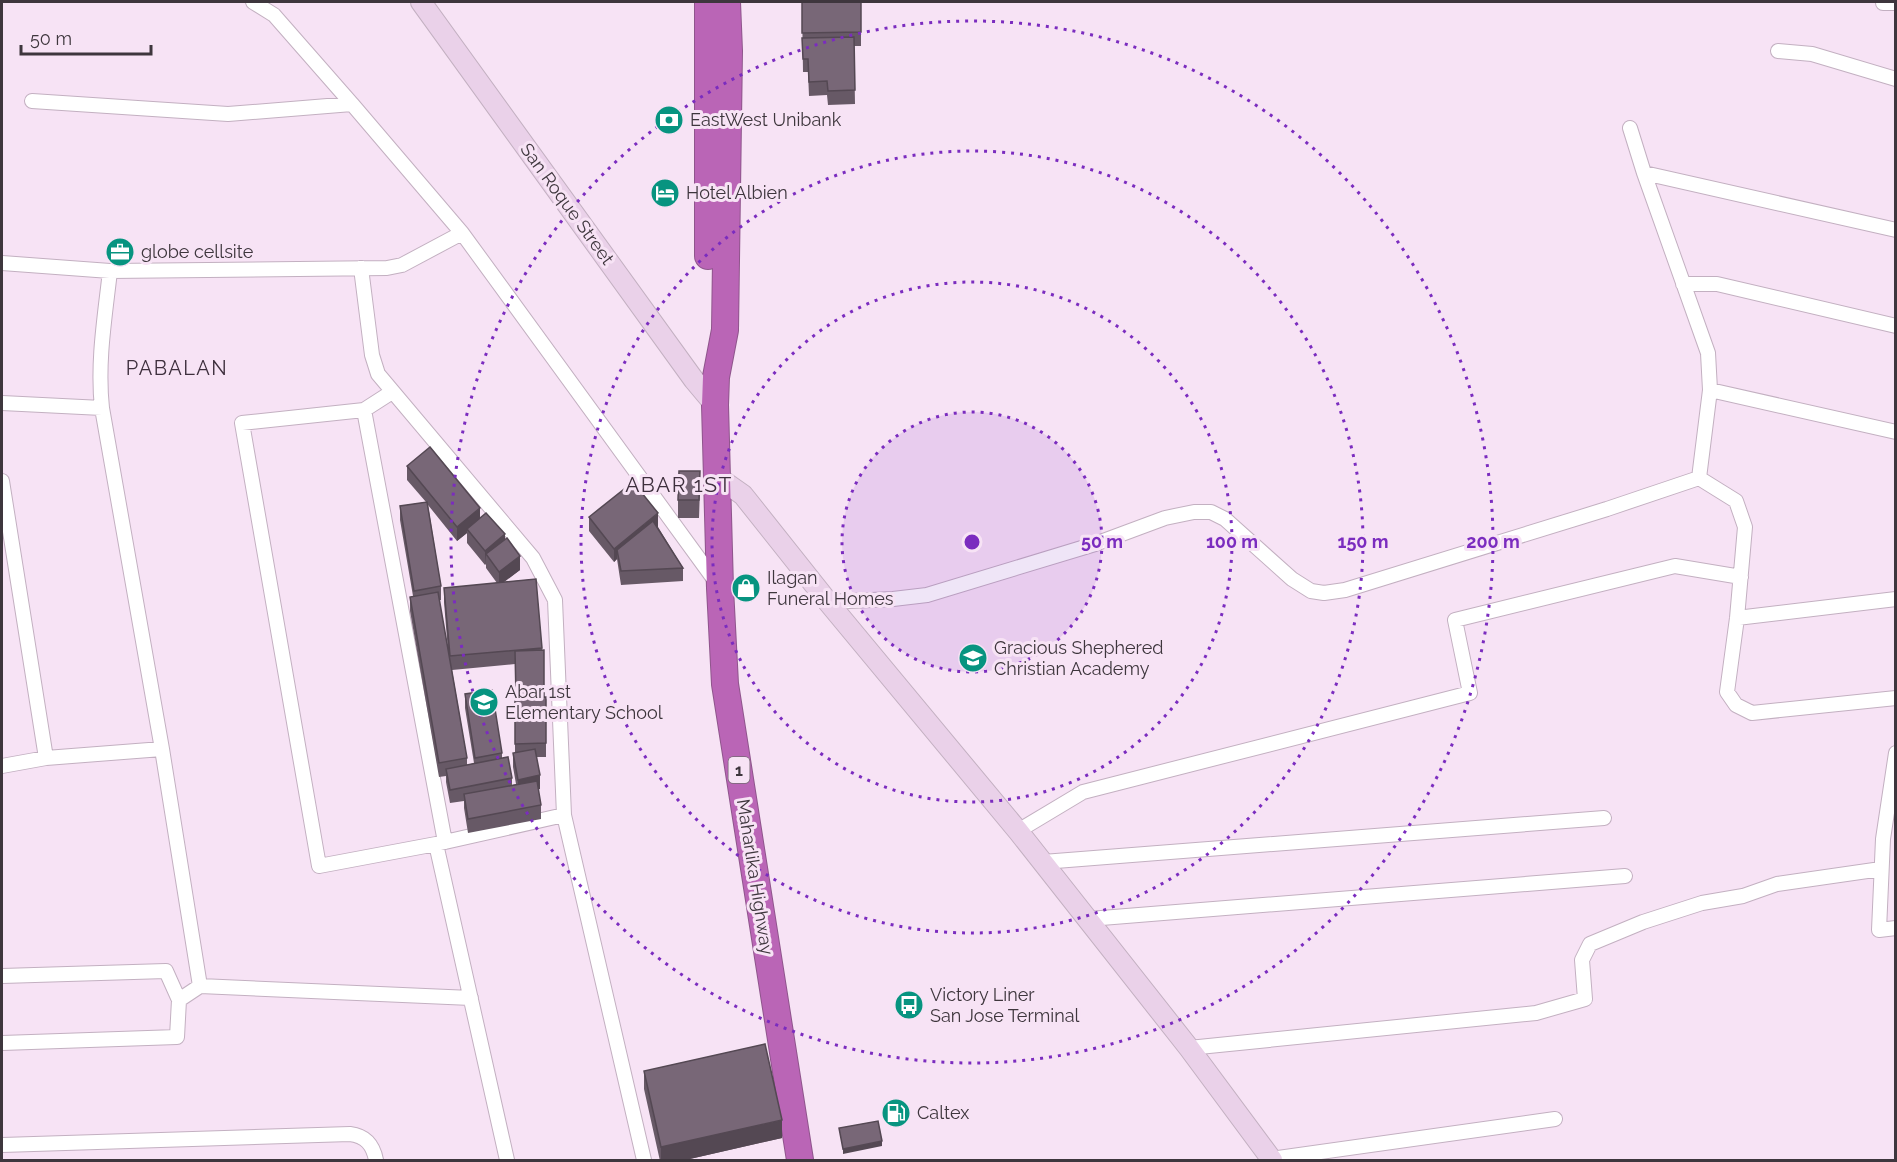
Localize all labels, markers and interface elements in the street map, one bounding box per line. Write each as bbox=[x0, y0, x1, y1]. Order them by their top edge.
scale bar bbox=[21, 18, 152, 56]
text: 50 m bbox=[30, 28, 72, 49]
bank icon: EastWest Unibank bbox=[653, 104, 685, 136]
place label: EastWest Unibank bbox=[690, 109, 842, 130]
street label: San Roque Street bbox=[516, 139, 618, 268]
hotel icon: Hotel Albien bbox=[649, 177, 681, 209]
place label: Hotel Albien bbox=[686, 182, 788, 203]
office icon: globe cellsite bbox=[104, 236, 136, 268]
place label: globe cellsite bbox=[141, 241, 254, 262]
district label: PABALAN bbox=[126, 356, 228, 380]
district label: ABAR 1ST bbox=[625, 472, 733, 497]
text: 50 m bbox=[1081, 531, 1123, 552]
text: 100 m bbox=[1206, 531, 1258, 552]
text: 150 m bbox=[1338, 531, 1389, 552]
text: 200 m bbox=[1466, 531, 1520, 552]
centre of rings bbox=[962, 532, 982, 552]
place label: Ilagan Funeral Homes bbox=[767, 567, 894, 609]
shop icon: Ilagan Funeral Homes bbox=[730, 572, 762, 604]
place label: Gracious Shephered Christian Academy bbox=[994, 637, 1163, 679]
school or university icon: Gracious Shephered Christian Academy bbox=[957, 642, 989, 674]
place label: Abar 1st Elementary School bbox=[505, 681, 663, 723]
school or university icon: Abar 1st Elementary School bbox=[468, 686, 500, 718]
road number: 1 bbox=[728, 757, 750, 783]
street label: Maharlika Highway bbox=[733, 798, 778, 956]
place label: Victory Liner San Jose Terminal bbox=[930, 984, 1079, 1026]
bus stop icon: Victory Liner San Jose Terminal bbox=[893, 989, 925, 1021]
fuel station icon: Caltex bbox=[880, 1097, 912, 1129]
place label: Caltex bbox=[917, 1102, 969, 1123]

